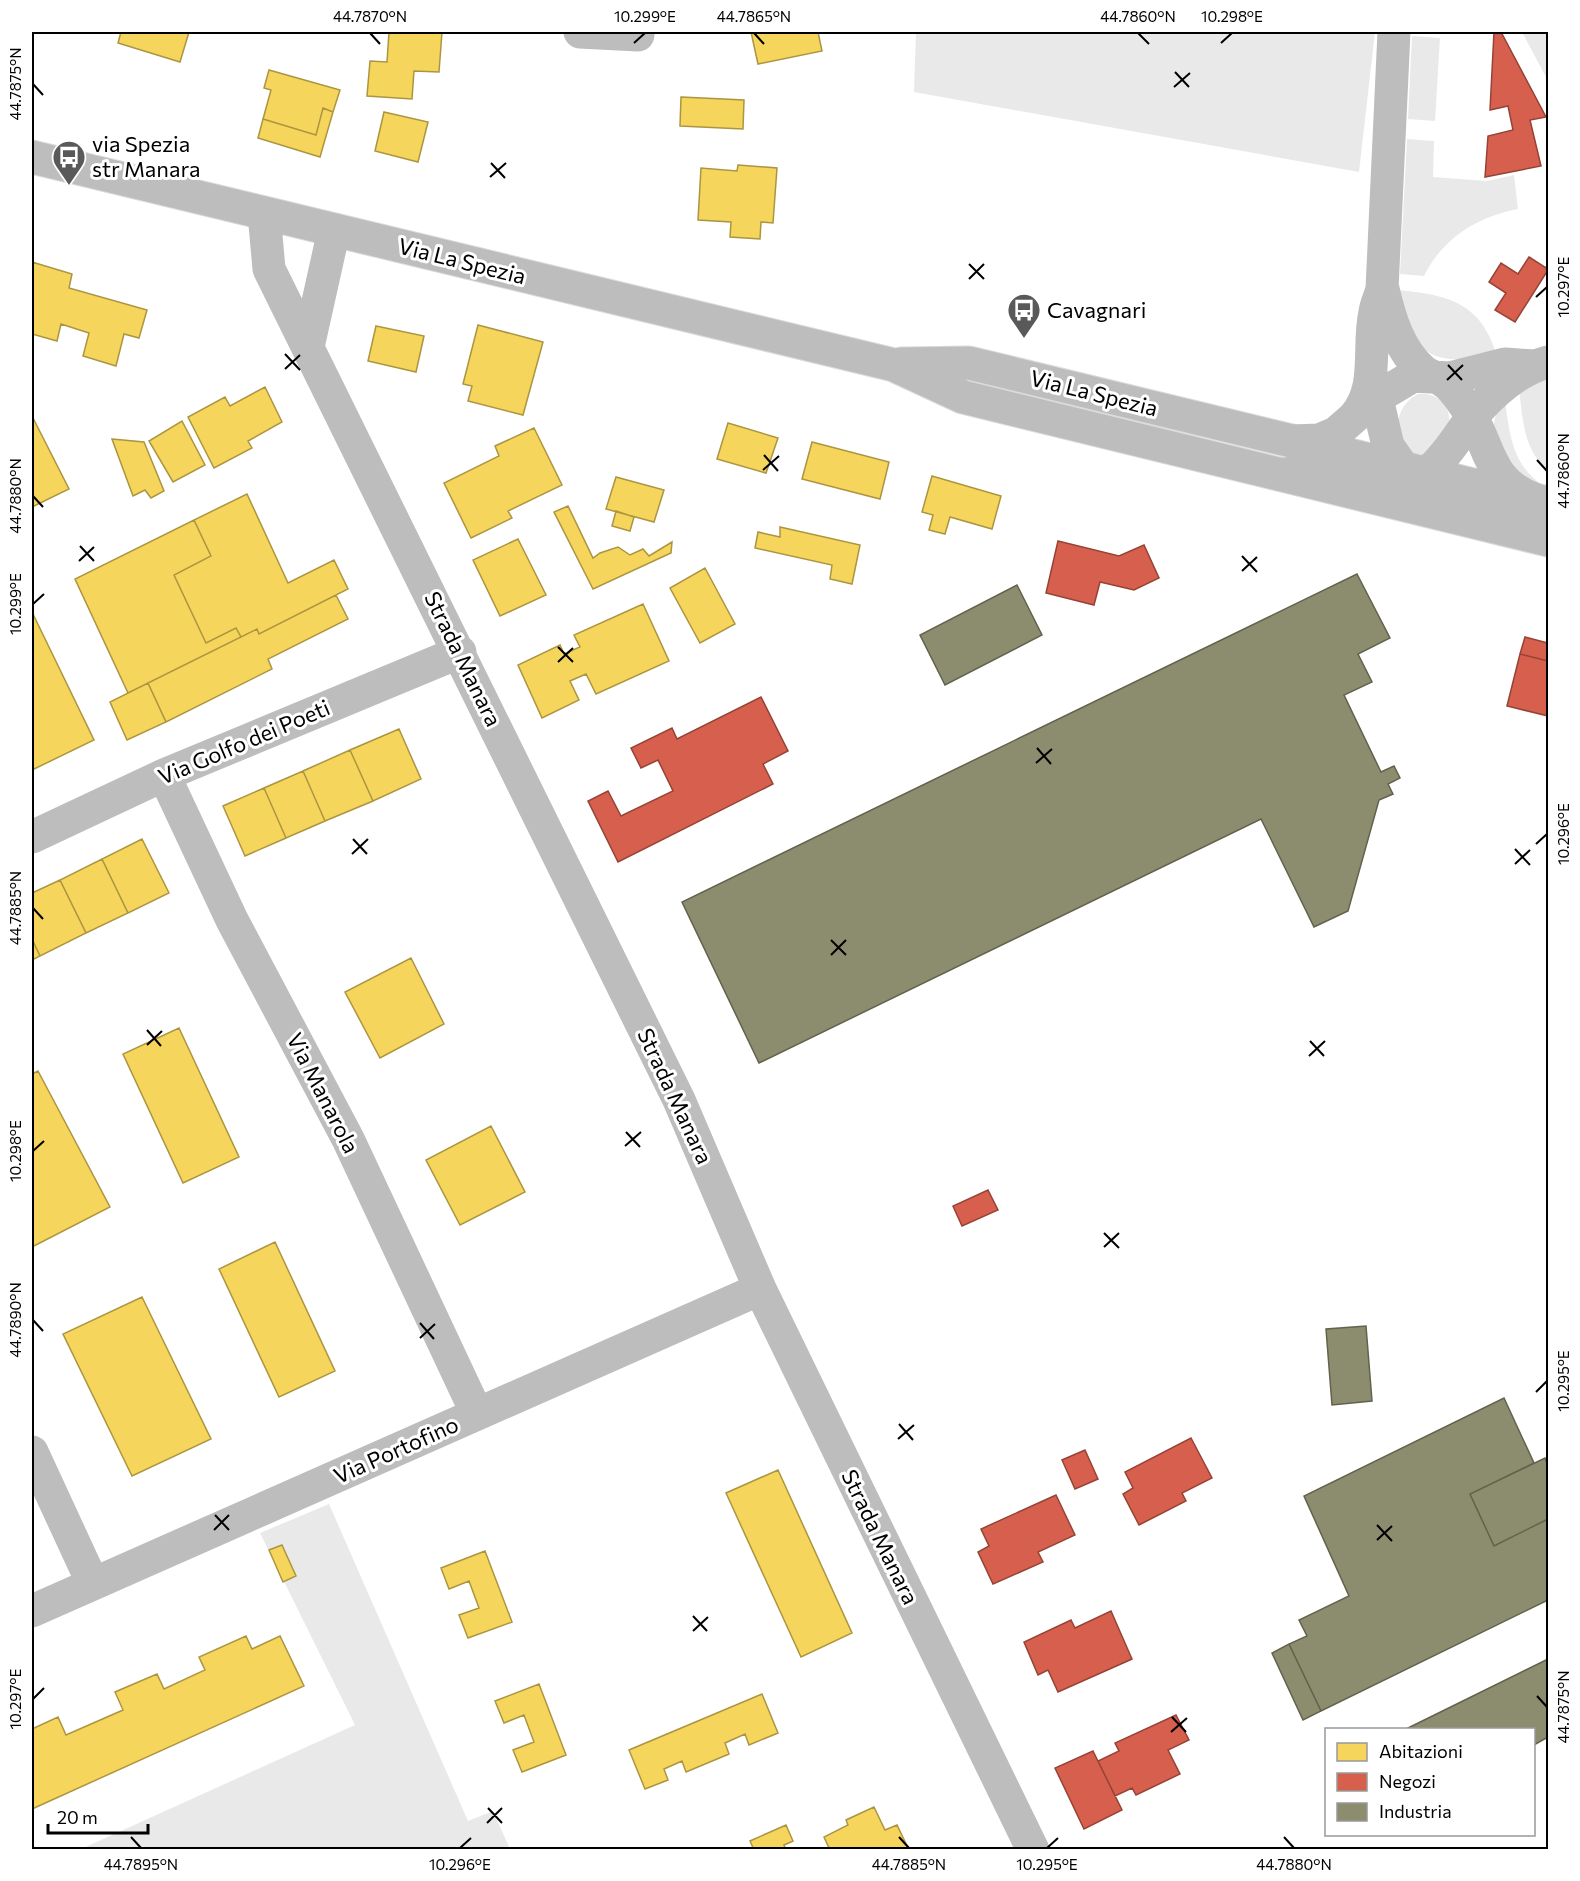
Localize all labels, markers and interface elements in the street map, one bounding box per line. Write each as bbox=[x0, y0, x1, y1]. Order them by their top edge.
text: 44.7870°N bbox=[333, 7, 407, 25]
text: 10.299°E bbox=[614, 7, 676, 25]
text: 44.7865°N bbox=[717, 7, 791, 25]
text: 44.7860°N bbox=[1100, 7, 1176, 25]
text: 10.298°E bbox=[1201, 7, 1263, 25]
text: 44.7875°N bbox=[6, 47, 24, 121]
place label: via Spezia str Manara bbox=[92, 130, 201, 182]
bus stop icon: via Spezia str Manara bbox=[51, 139, 87, 186]
street label: Via La Spezia bbox=[396, 232, 529, 289]
text: 10.297°E bbox=[1554, 257, 1572, 317]
bus stop icon: Cavagnari bbox=[1006, 292, 1042, 339]
place label: Cavagnari bbox=[1047, 296, 1146, 323]
street label: Via La Spezia bbox=[1028, 364, 1161, 421]
text: 44.7860°N bbox=[1554, 433, 1572, 509]
text: 44.7880°N bbox=[6, 458, 24, 534]
text: 10.299°E bbox=[6, 573, 24, 635]
street label: Strada Manara bbox=[419, 587, 508, 731]
street label: Via Golfo dei Poeti bbox=[154, 693, 334, 790]
text: 10.296°E bbox=[1554, 803, 1572, 865]
text: 44.7885°N bbox=[6, 871, 24, 945]
street label: Strada Manara bbox=[632, 1024, 719, 1168]
street label: Via Manarola bbox=[282, 1028, 365, 1158]
text: 10.298°E bbox=[6, 1120, 24, 1182]
text: 44.7890°N bbox=[6, 1282, 24, 1358]
text: 10.295°E bbox=[1554, 1350, 1572, 1412]
street label: Via Portofino bbox=[329, 1410, 462, 1489]
street label: Strada Manara bbox=[836, 1465, 925, 1609]
text: 10.297°E bbox=[6, 1669, 24, 1729]
text: 44.7875°N bbox=[1554, 1670, 1572, 1744]
legend bbox=[1325, 1728, 1535, 1836]
text: Abitazioni bbox=[1379, 1740, 1463, 1762]
text: Negozi bbox=[1379, 1770, 1436, 1792]
scale bar bbox=[48, 1797, 148, 1835]
text: Industria bbox=[1379, 1800, 1452, 1822]
text: 20 m bbox=[57, 1806, 98, 1828]
text: 44.7895°N bbox=[104, 1855, 178, 1873]
text: 10.296°E bbox=[429, 1855, 491, 1873]
text: 44.7885°N bbox=[872, 1855, 946, 1873]
text: 10.295°E bbox=[1016, 1855, 1078, 1873]
text: 44.7880°N bbox=[1256, 1855, 1332, 1873]

